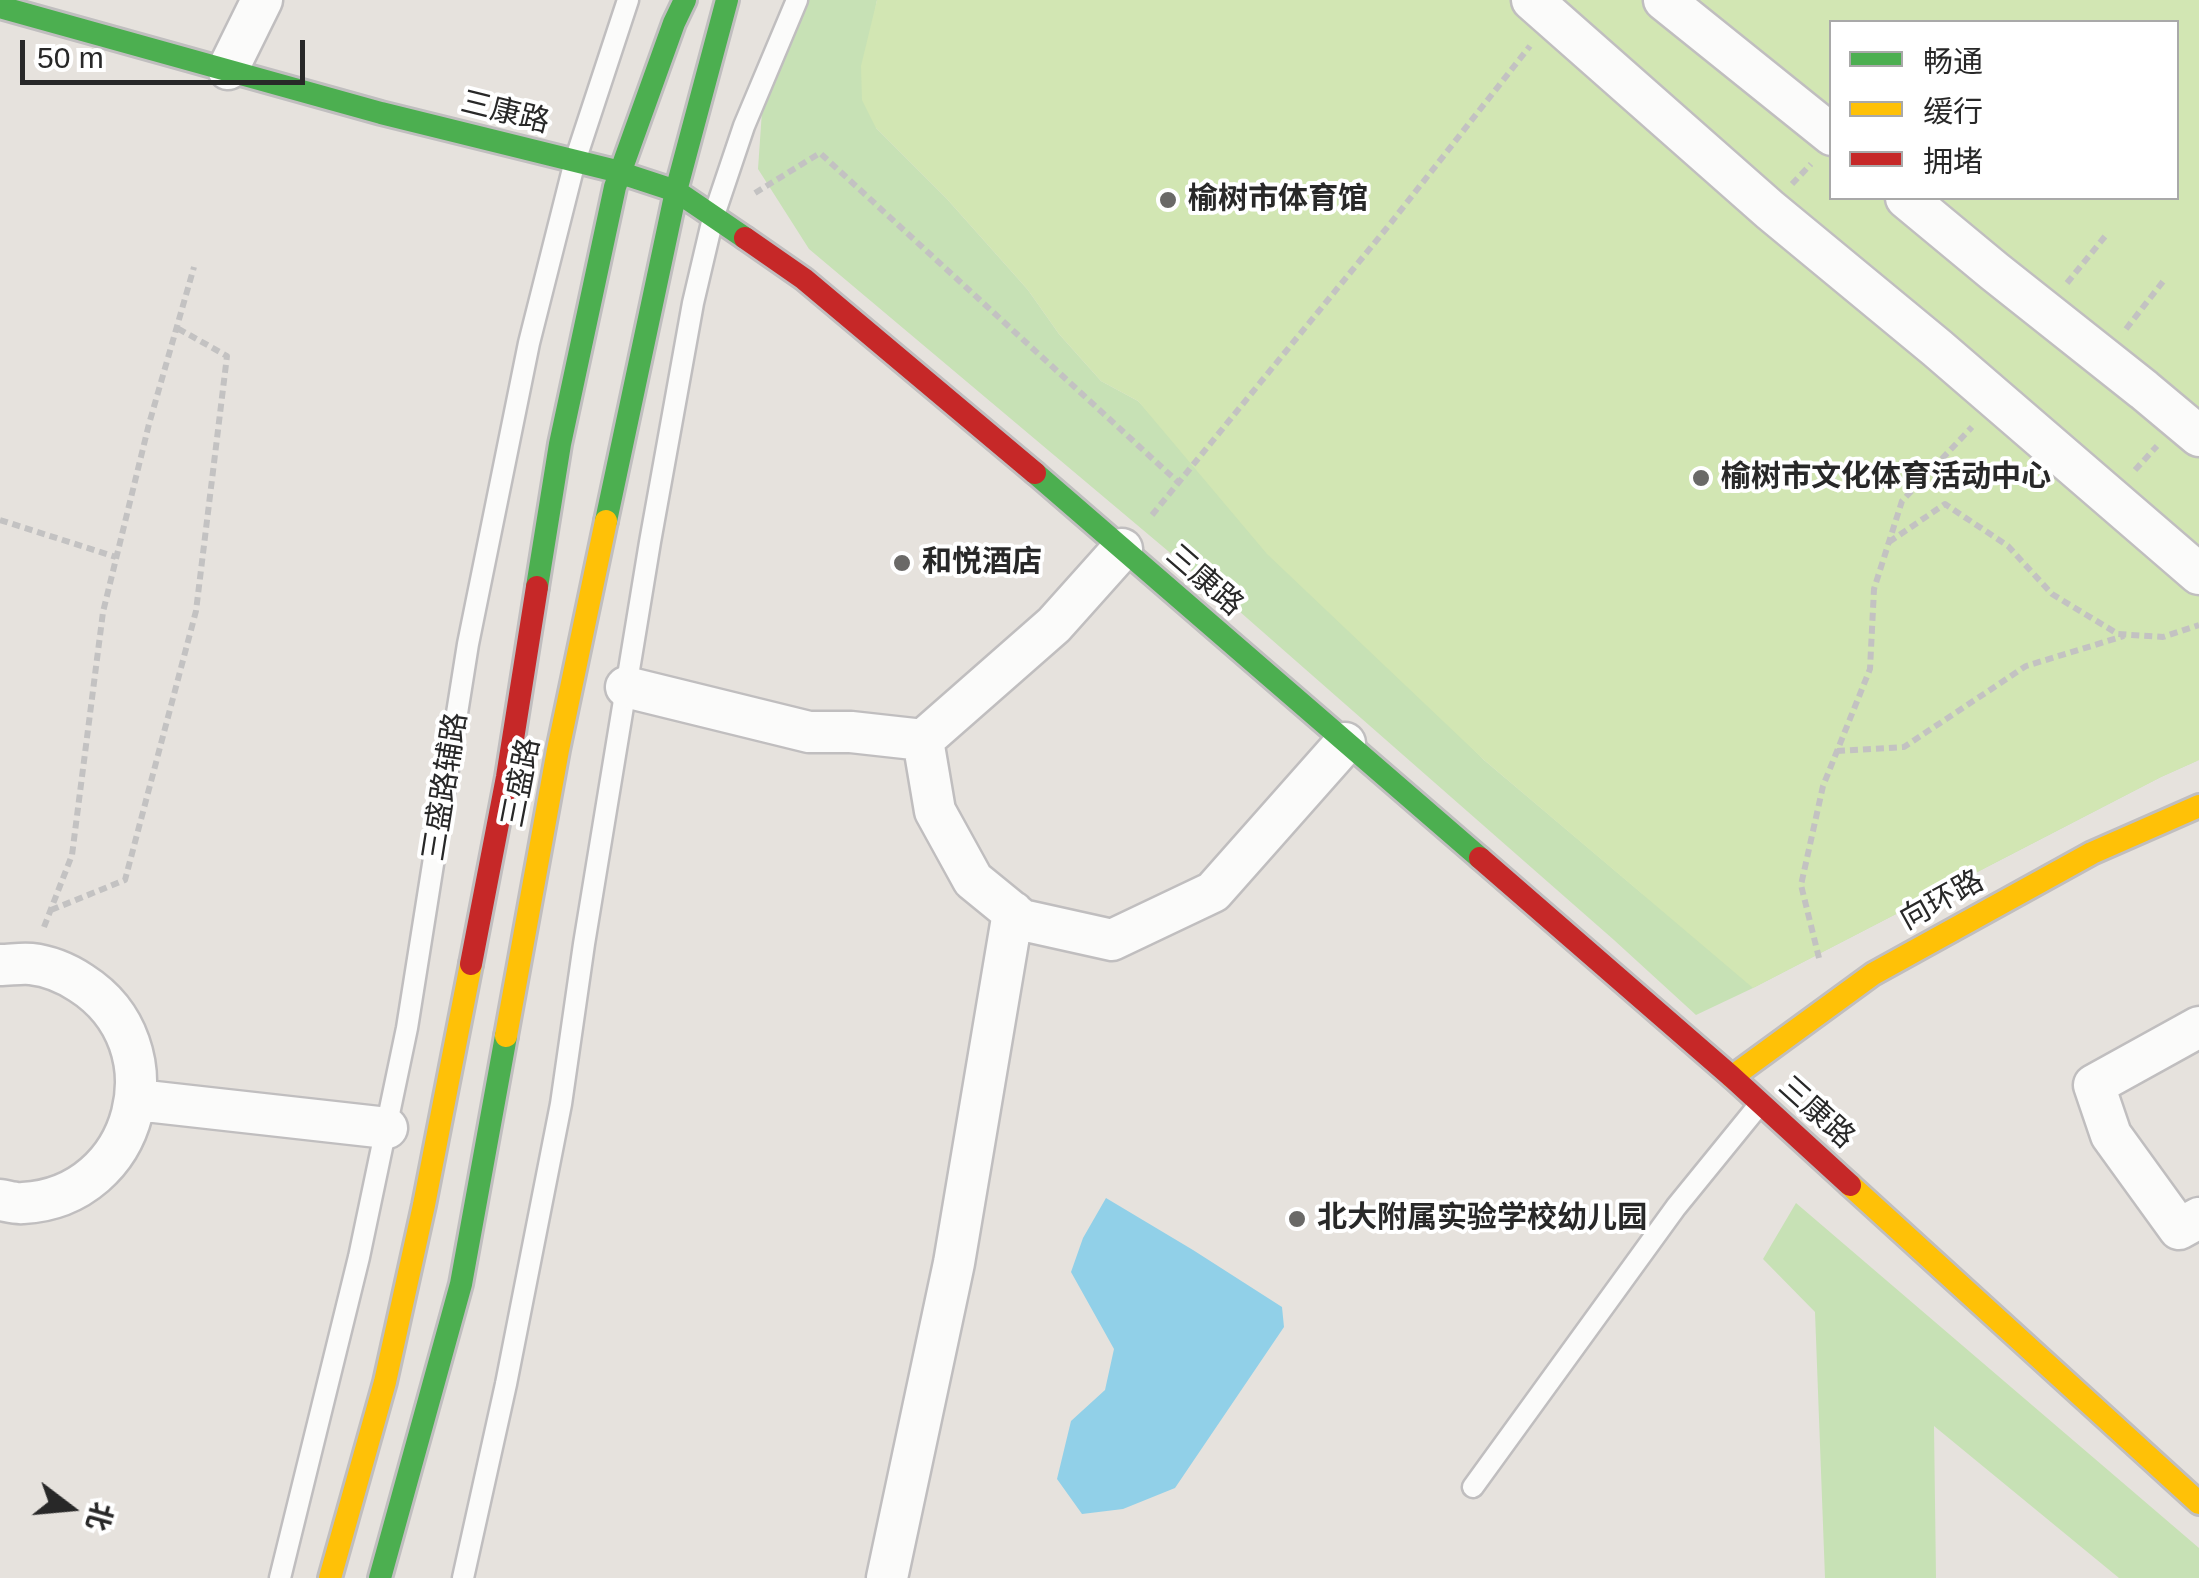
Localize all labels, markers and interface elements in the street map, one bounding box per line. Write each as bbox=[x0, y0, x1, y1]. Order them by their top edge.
scale bar bbox=[25, 20, 310, 82]
legend bbox=[1829, 20, 2179, 200]
text: 50 m bbox=[37, 41, 104, 74]
text: 畅通 bbox=[1923, 45, 1983, 78]
street label: 三康路 bbox=[457, 85, 553, 141]
text: 缓行 bbox=[1923, 95, 1983, 128]
text: 拥堵 bbox=[1923, 145, 1983, 178]
place label: 榆树市体育馆 bbox=[1188, 182, 1368, 218]
marker: 榆树市体育馆 bbox=[1157, 189, 1179, 211]
place label: 榆树市文化体育活动中心 bbox=[1721, 460, 2051, 496]
marker: 榆树市文化体育活动中心 bbox=[1690, 467, 1712, 489]
street label: 三康路 bbox=[1158, 538, 1250, 624]
place label: 和悦酒店 bbox=[922, 545, 1042, 581]
marker: 和悦酒店 bbox=[891, 552, 913, 574]
street label: 三盛路辅路 bbox=[416, 710, 476, 864]
street label: 三盛路 bbox=[496, 735, 548, 831]
street label: 向环路 bbox=[1894, 863, 1990, 939]
street label: 三康路 bbox=[1771, 1070, 1861, 1156]
place label: 北大附属实验学校幼儿园 bbox=[1317, 1201, 1647, 1237]
marker: 北大附属实验学校幼儿园 bbox=[1286, 1208, 1308, 1230]
north arrow bbox=[20, 1458, 120, 1558]
text: 北 bbox=[81, 1499, 118, 1534]

